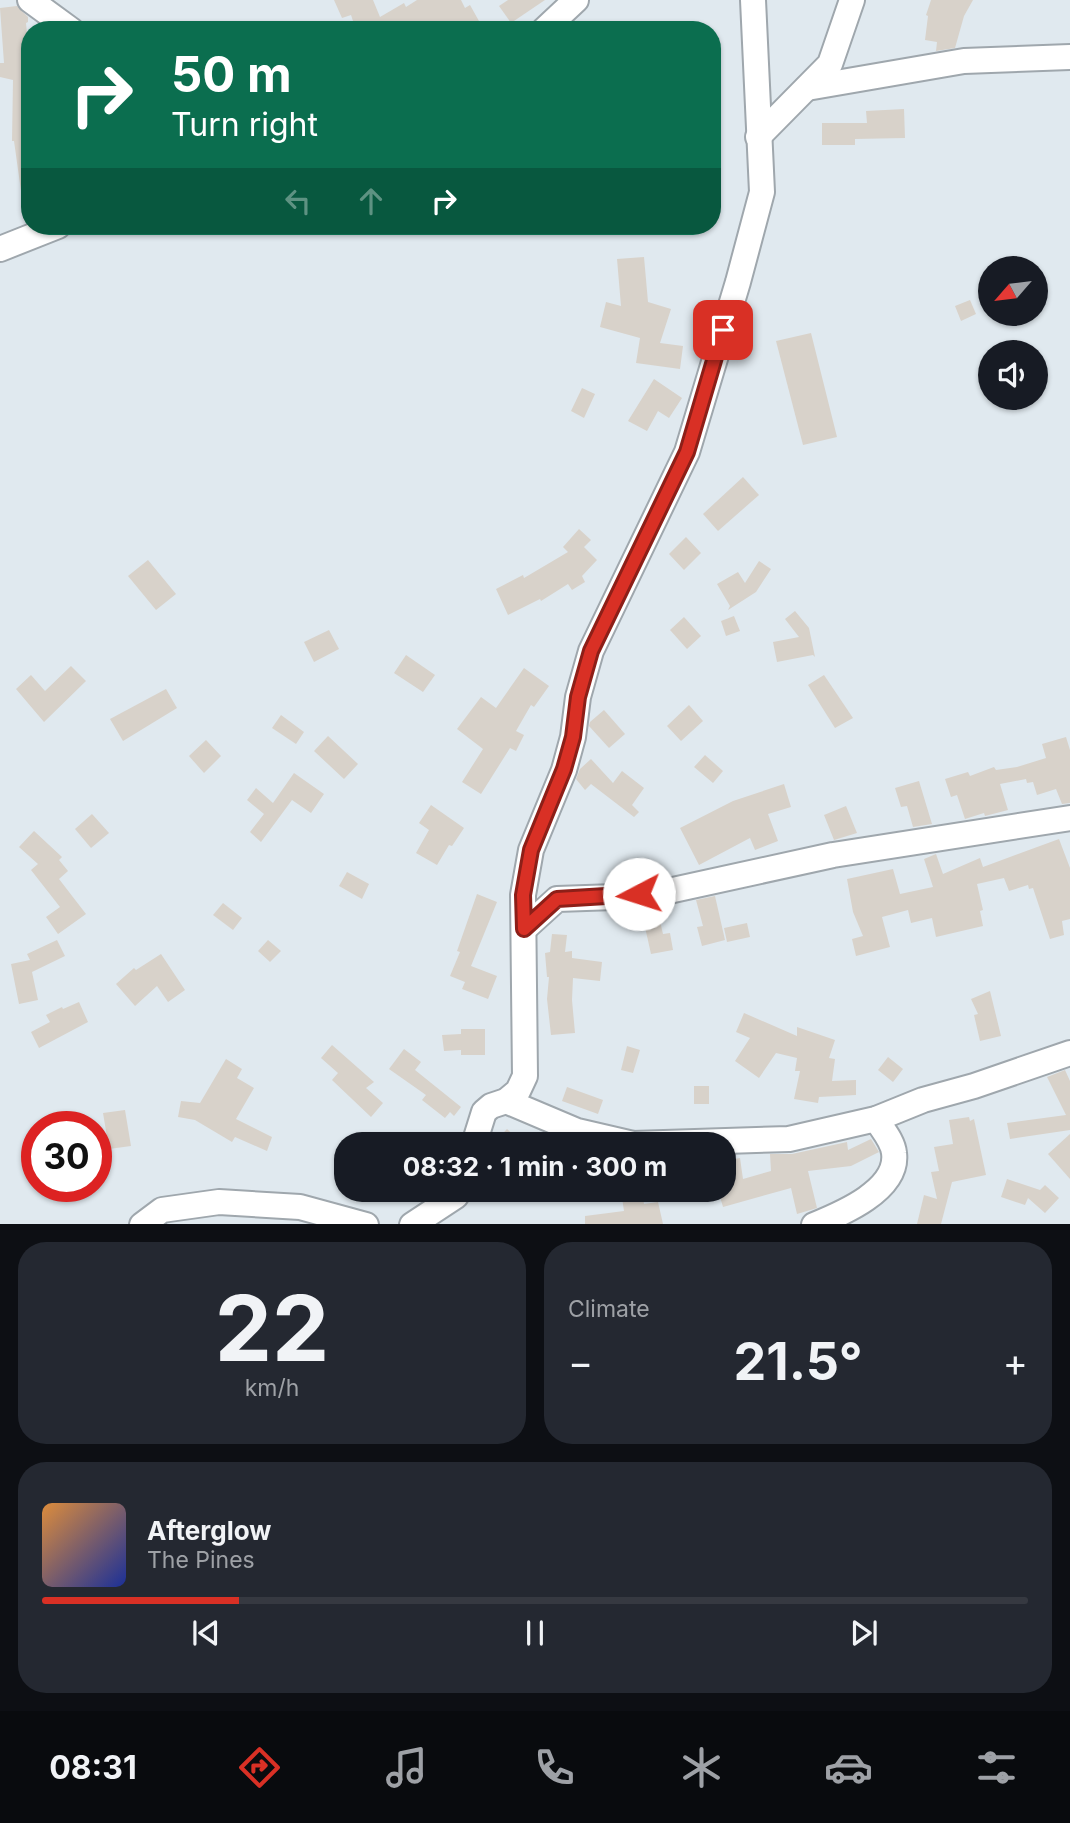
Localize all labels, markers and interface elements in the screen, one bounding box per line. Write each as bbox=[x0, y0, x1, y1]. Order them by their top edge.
text: 50 m bbox=[171, 45, 292, 104]
icon: right bbox=[56, 49, 147, 140]
text: Turn right bbox=[171, 105, 318, 144]
icon: left bbox=[279, 182, 317, 220]
icon: ahead bbox=[352, 182, 390, 220]
icon: right bbox=[425, 182, 463, 220]
north arrow bbox=[978, 256, 1048, 326]
map controls bbox=[978, 256, 1048, 410]
pin bbox=[693, 300, 753, 360]
icon: arrive bbox=[704, 311, 742, 349]
button: sound bbox=[978, 340, 1048, 410]
position arrow bbox=[602, 857, 676, 931]
speed limit sign: 30 bbox=[21, 1111, 112, 1202]
text: 08:32 · 1 min · 300 m bbox=[403, 1151, 667, 1182]
text: 22 bbox=[215, 1273, 329, 1383]
text: Climate bbox=[568, 1295, 650, 1323]
text: 21.5° bbox=[733, 1330, 863, 1393]
text: − bbox=[568, 1339, 593, 1385]
text: + bbox=[1003, 1339, 1028, 1385]
text: km/h bbox=[245, 1374, 299, 1402]
text: Afterglow bbox=[147, 1515, 271, 1546]
text: The Pines bbox=[147, 1546, 255, 1574]
icon: previous bbox=[187, 1614, 225, 1652]
icon: pause bbox=[516, 1614, 554, 1652]
icon: next bbox=[845, 1614, 883, 1652]
icon: directions bbox=[235, 1743, 284, 1792]
icon: music bbox=[382, 1743, 431, 1792]
icon: phone bbox=[530, 1743, 579, 1792]
icon: climate bbox=[677, 1743, 726, 1792]
icon: car bbox=[824, 1743, 873, 1792]
icon: filters bbox=[972, 1743, 1021, 1792]
text: 08:31 bbox=[49, 1748, 137, 1787]

